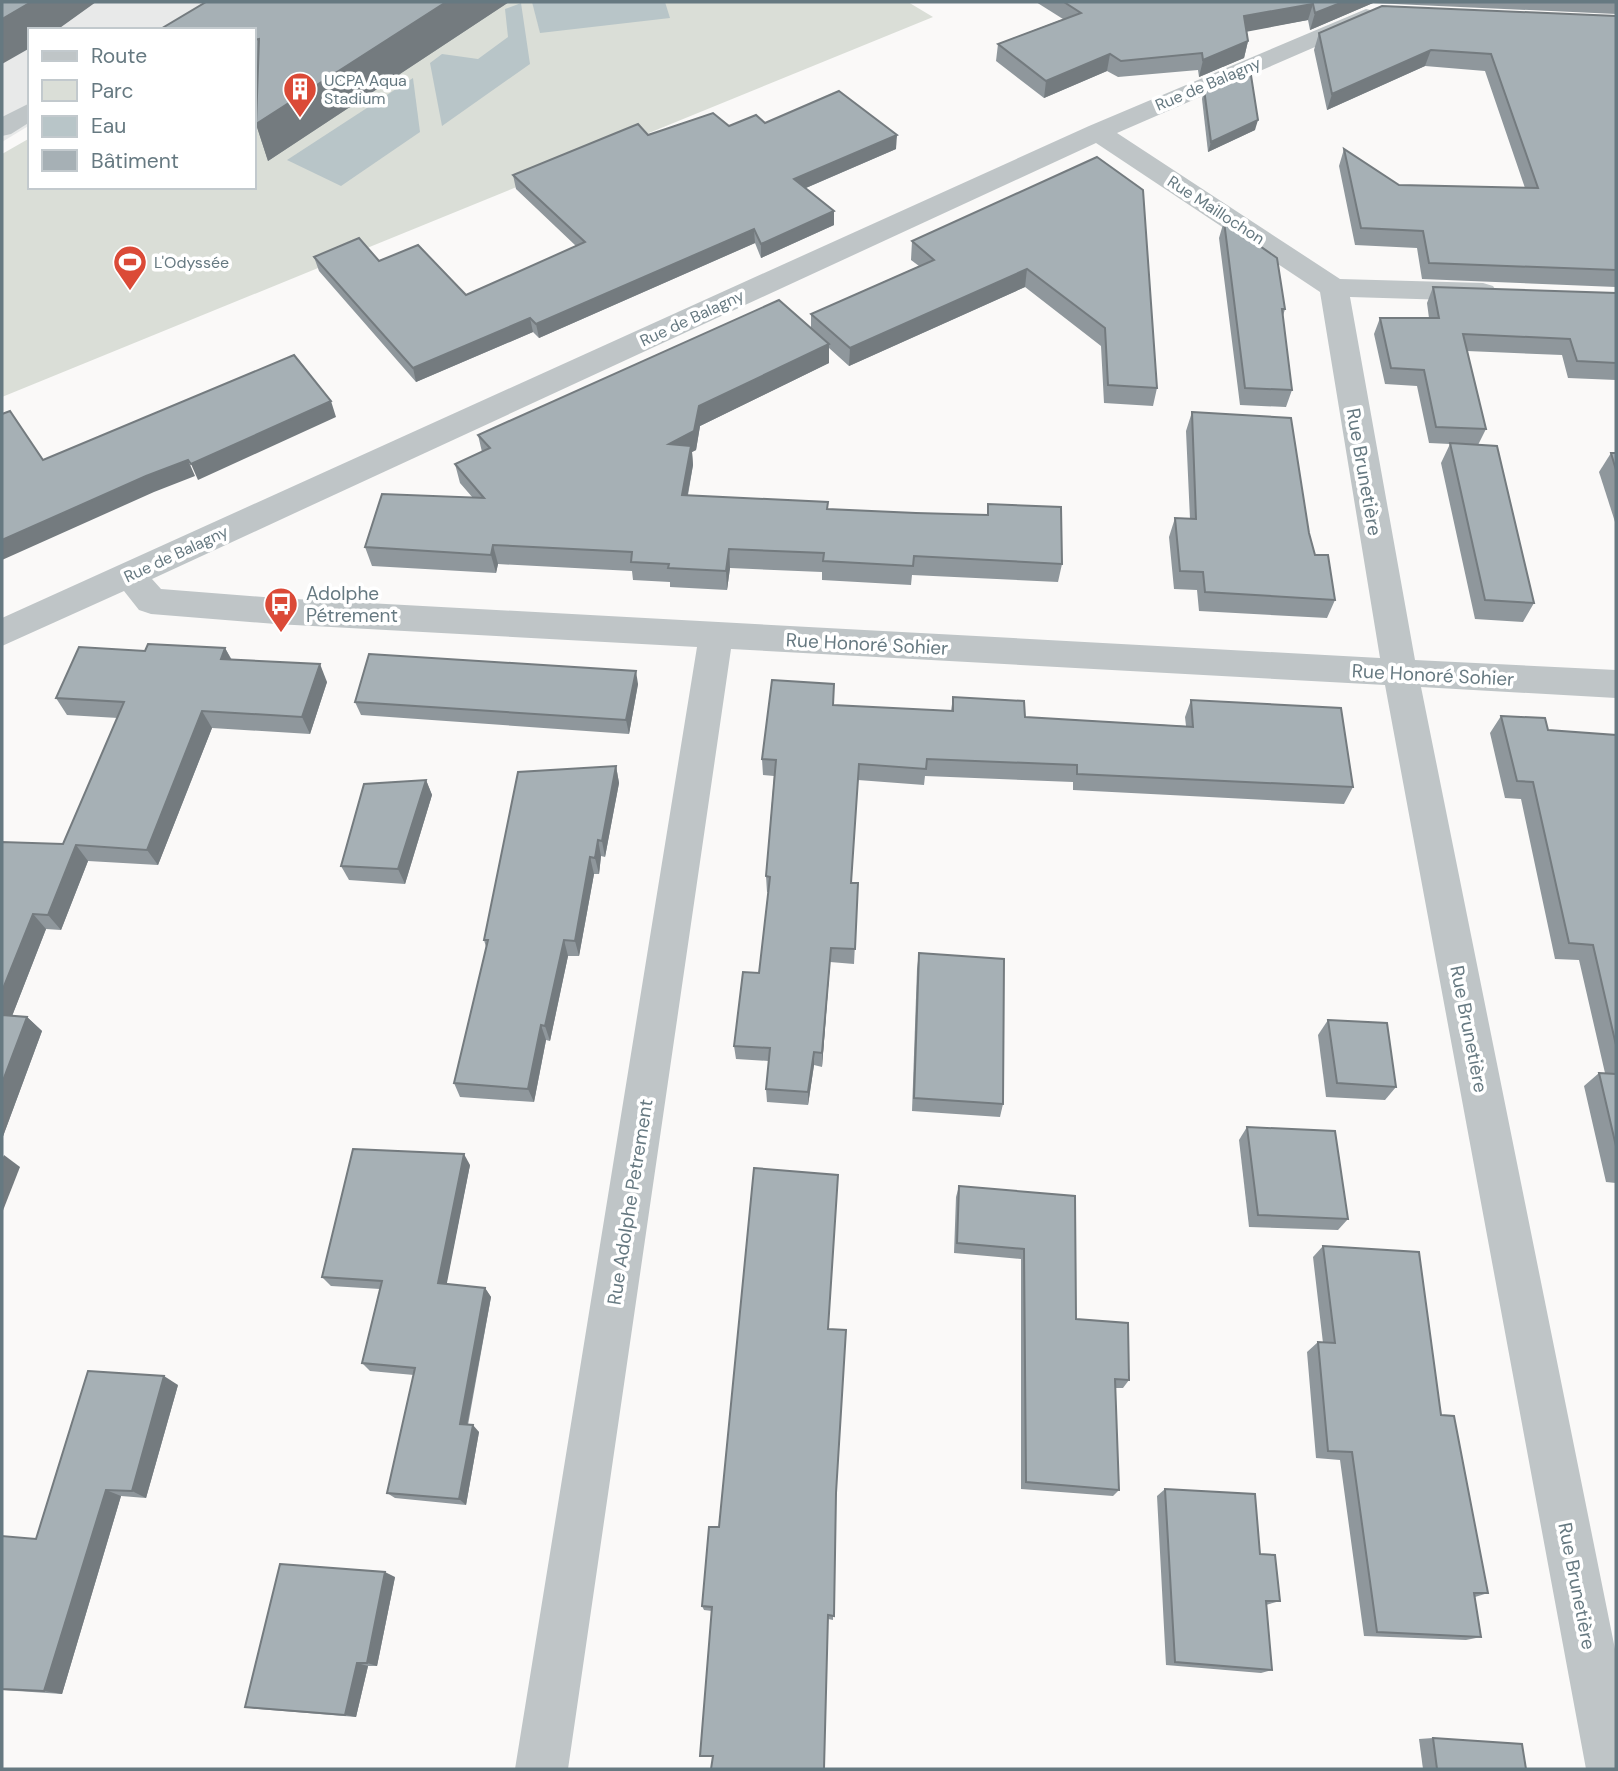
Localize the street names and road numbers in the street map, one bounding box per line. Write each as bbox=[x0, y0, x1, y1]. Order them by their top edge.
street label: Rue de Balagny bbox=[1152, 52, 1264, 116]
street label: Rue Maillochon bbox=[1163, 171, 1269, 249]
street label: Rue de Balagny bbox=[636, 285, 748, 351]
street label: Rue Brunetière bbox=[1340, 406, 1388, 538]
street label: Rue de Balagny bbox=[120, 521, 232, 587]
street label: Rue Honoré Sohier bbox=[785, 627, 949, 661]
street label: Rue Honoré Sohier bbox=[1351, 658, 1515, 692]
street label: Rue Brunetière bbox=[1444, 963, 1494, 1095]
street label: Rue Adolphe Petrement bbox=[601, 1097, 659, 1307]
street label: Rue Brunetière bbox=[1552, 1520, 1602, 1652]

